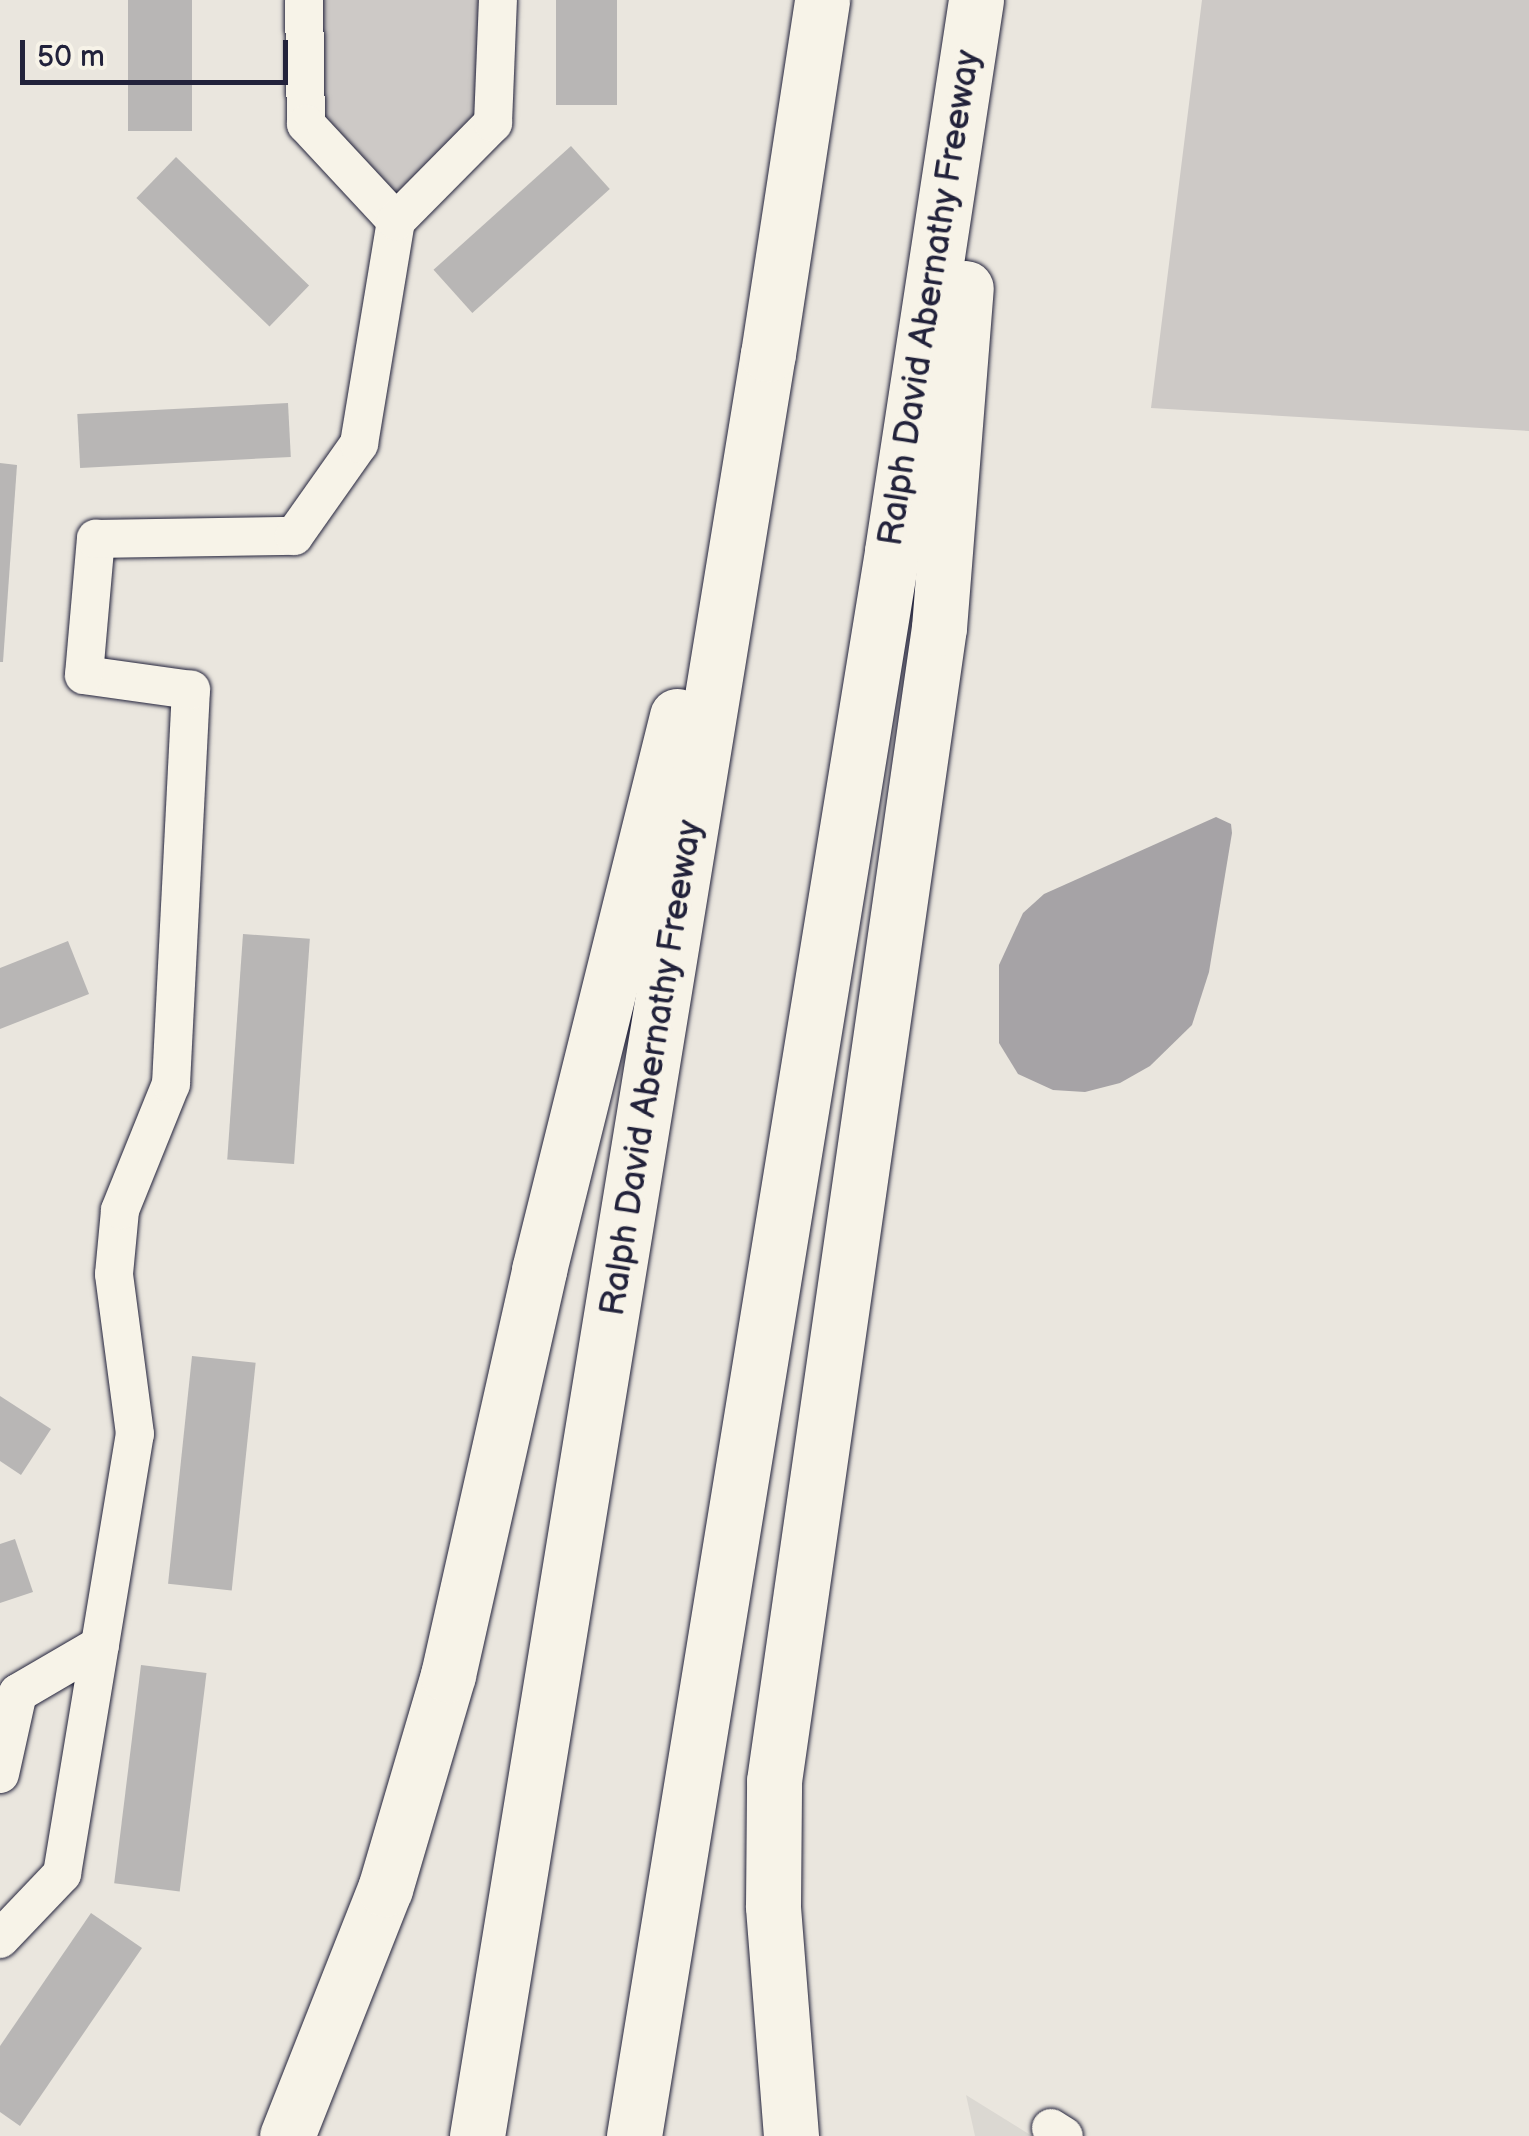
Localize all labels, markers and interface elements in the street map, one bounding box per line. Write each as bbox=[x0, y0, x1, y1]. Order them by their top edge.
scale bar bbox=[25, 20, 292, 82]
text: 50 m bbox=[37, 39, 105, 75]
street label: Ralph David Abernathy Freeway bbox=[870, 46, 990, 550]
street label: Ralph David Abernathy Freeway bbox=[592, 816, 712, 1320]

